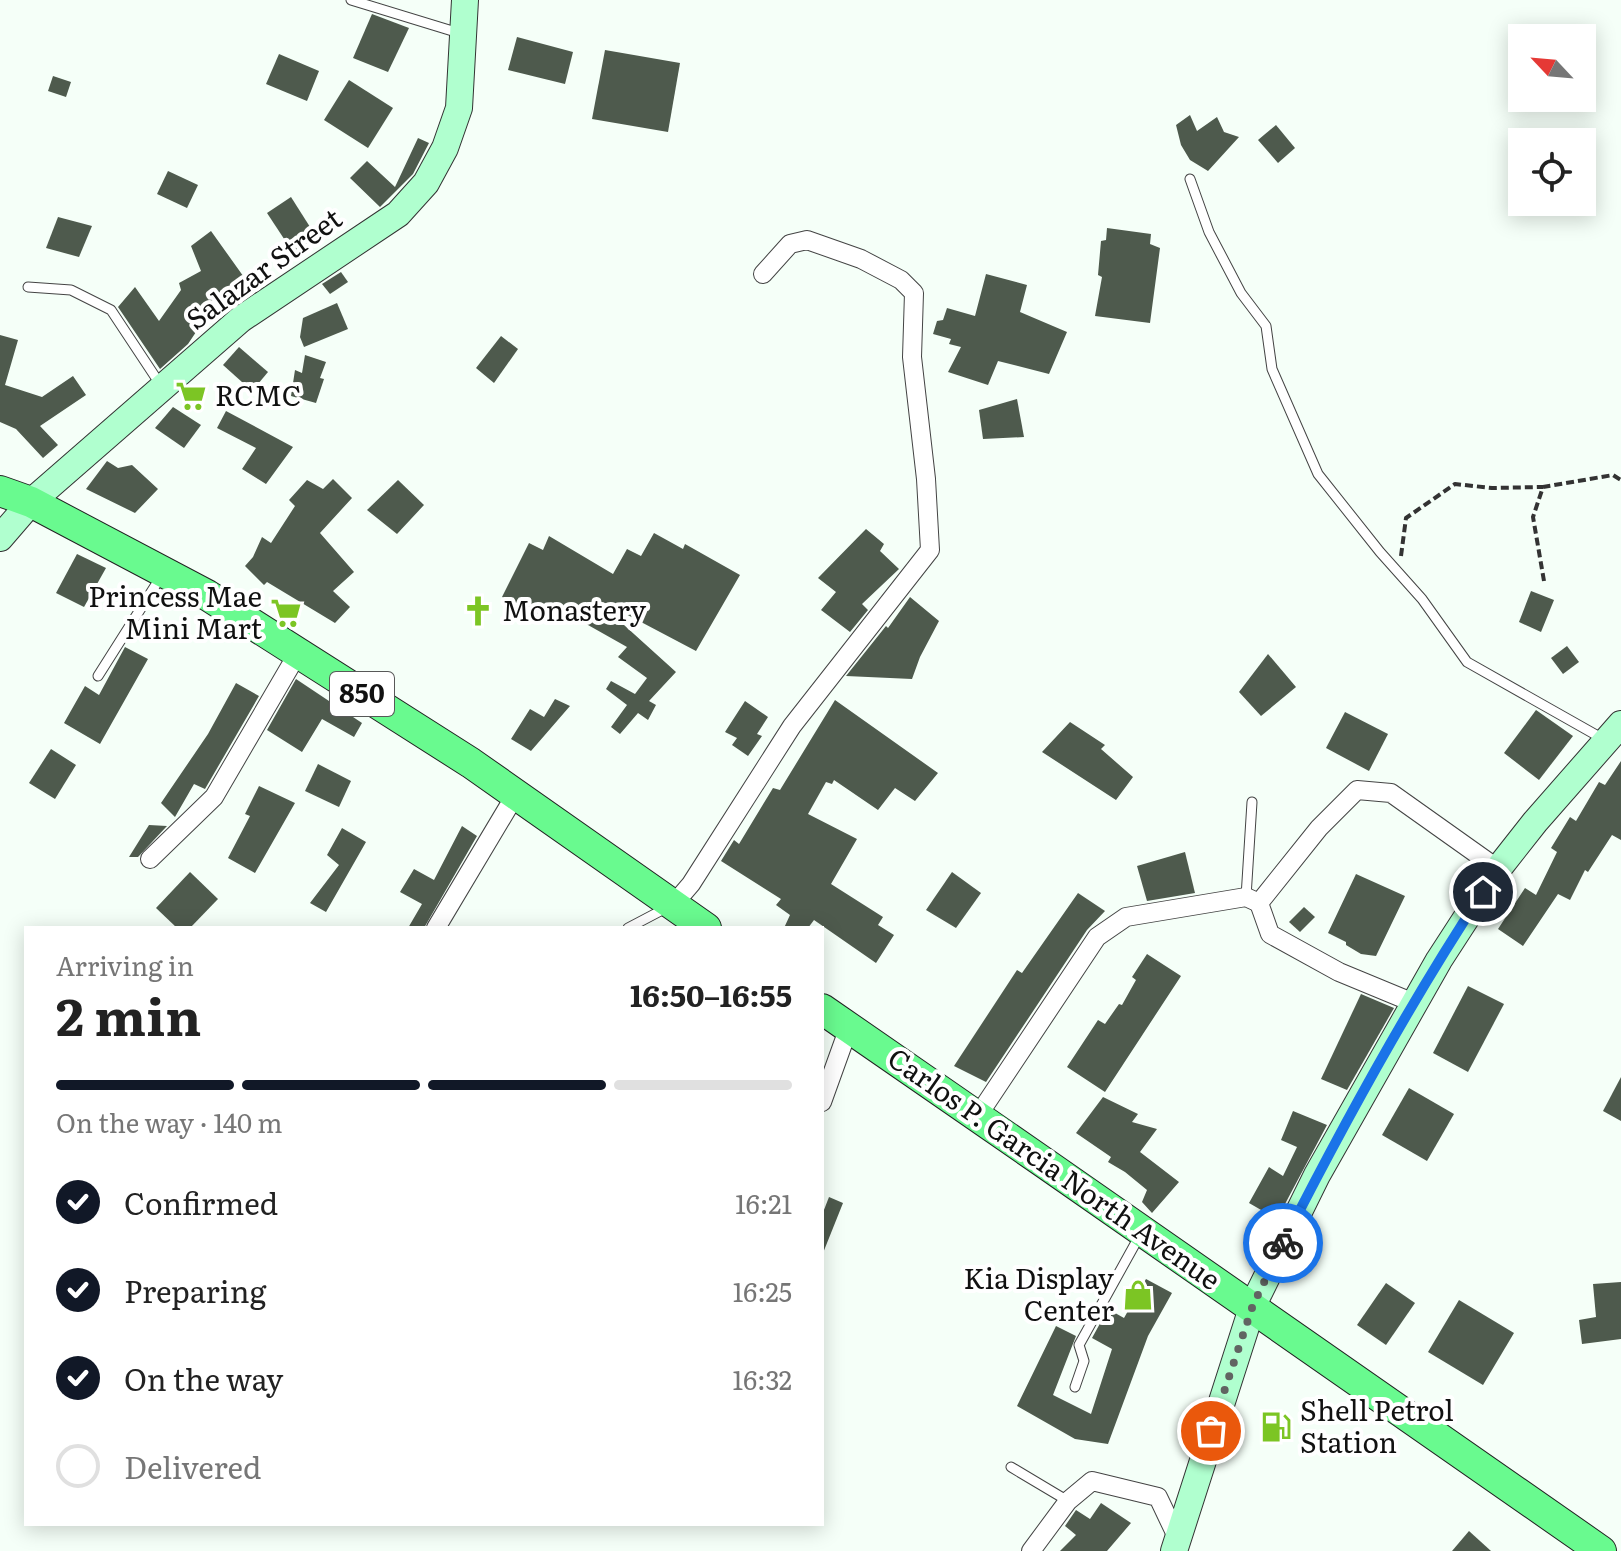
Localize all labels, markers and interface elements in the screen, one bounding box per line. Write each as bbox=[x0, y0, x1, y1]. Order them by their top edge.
north arrow bbox=[1508, 24, 1596, 112]
map controls bbox=[1508, 24, 1596, 216]
button: locate bbox=[1508, 128, 1596, 216]
street label: Salazar Street bbox=[176, 196, 350, 338]
place label: RCMC bbox=[215, 373, 301, 415]
supermarket icon: RCMC bbox=[174, 379, 208, 413]
place label: Princess Mae Mini Mart bbox=[88, 574, 263, 648]
place label: Monastery bbox=[502, 588, 647, 630]
church icon: Monastery bbox=[461, 594, 495, 628]
supermarket icon: Princess Mae Mini Mart bbox=[269, 596, 303, 630]
road number: 850 bbox=[330, 672, 394, 716]
pin bbox=[1449, 858, 1517, 926]
icon: home bbox=[1461, 870, 1505, 914]
text: Arriving in bbox=[56, 945, 194, 984]
text: 16:50–16:55 bbox=[630, 972, 792, 1016]
text: 2 min bbox=[56, 975, 201, 1052]
street label: Carlos P. Garcia North Avenue bbox=[880, 1036, 1230, 1299]
text: On the way · 140 m bbox=[56, 1102, 282, 1141]
icon: check bbox=[56, 1180, 100, 1224]
text: Confirmed bbox=[124, 1180, 278, 1224]
text: 16:21 bbox=[735, 1183, 792, 1222]
courier bbox=[1243, 1203, 1323, 1283]
icon: bike bbox=[1261, 1221, 1305, 1265]
place label: Kia Display Center bbox=[964, 1256, 1115, 1330]
icon: check bbox=[56, 1268, 100, 1312]
text: Preparing bbox=[124, 1268, 266, 1312]
text: 16:25 bbox=[733, 1271, 792, 1310]
shop icon: Kia Display Center bbox=[1121, 1278, 1155, 1312]
icon: check bbox=[56, 1356, 100, 1400]
text: On the way bbox=[124, 1356, 283, 1400]
text: 16:32 bbox=[733, 1359, 792, 1398]
place label: Shell Petrol Station bbox=[1300, 1388, 1454, 1462]
pin bbox=[1177, 1397, 1245, 1465]
icon: bag bbox=[1189, 1409, 1233, 1453]
fuel station icon: Shell Petrol Station bbox=[1259, 1410, 1293, 1444]
text: Delivered bbox=[124, 1444, 261, 1488]

